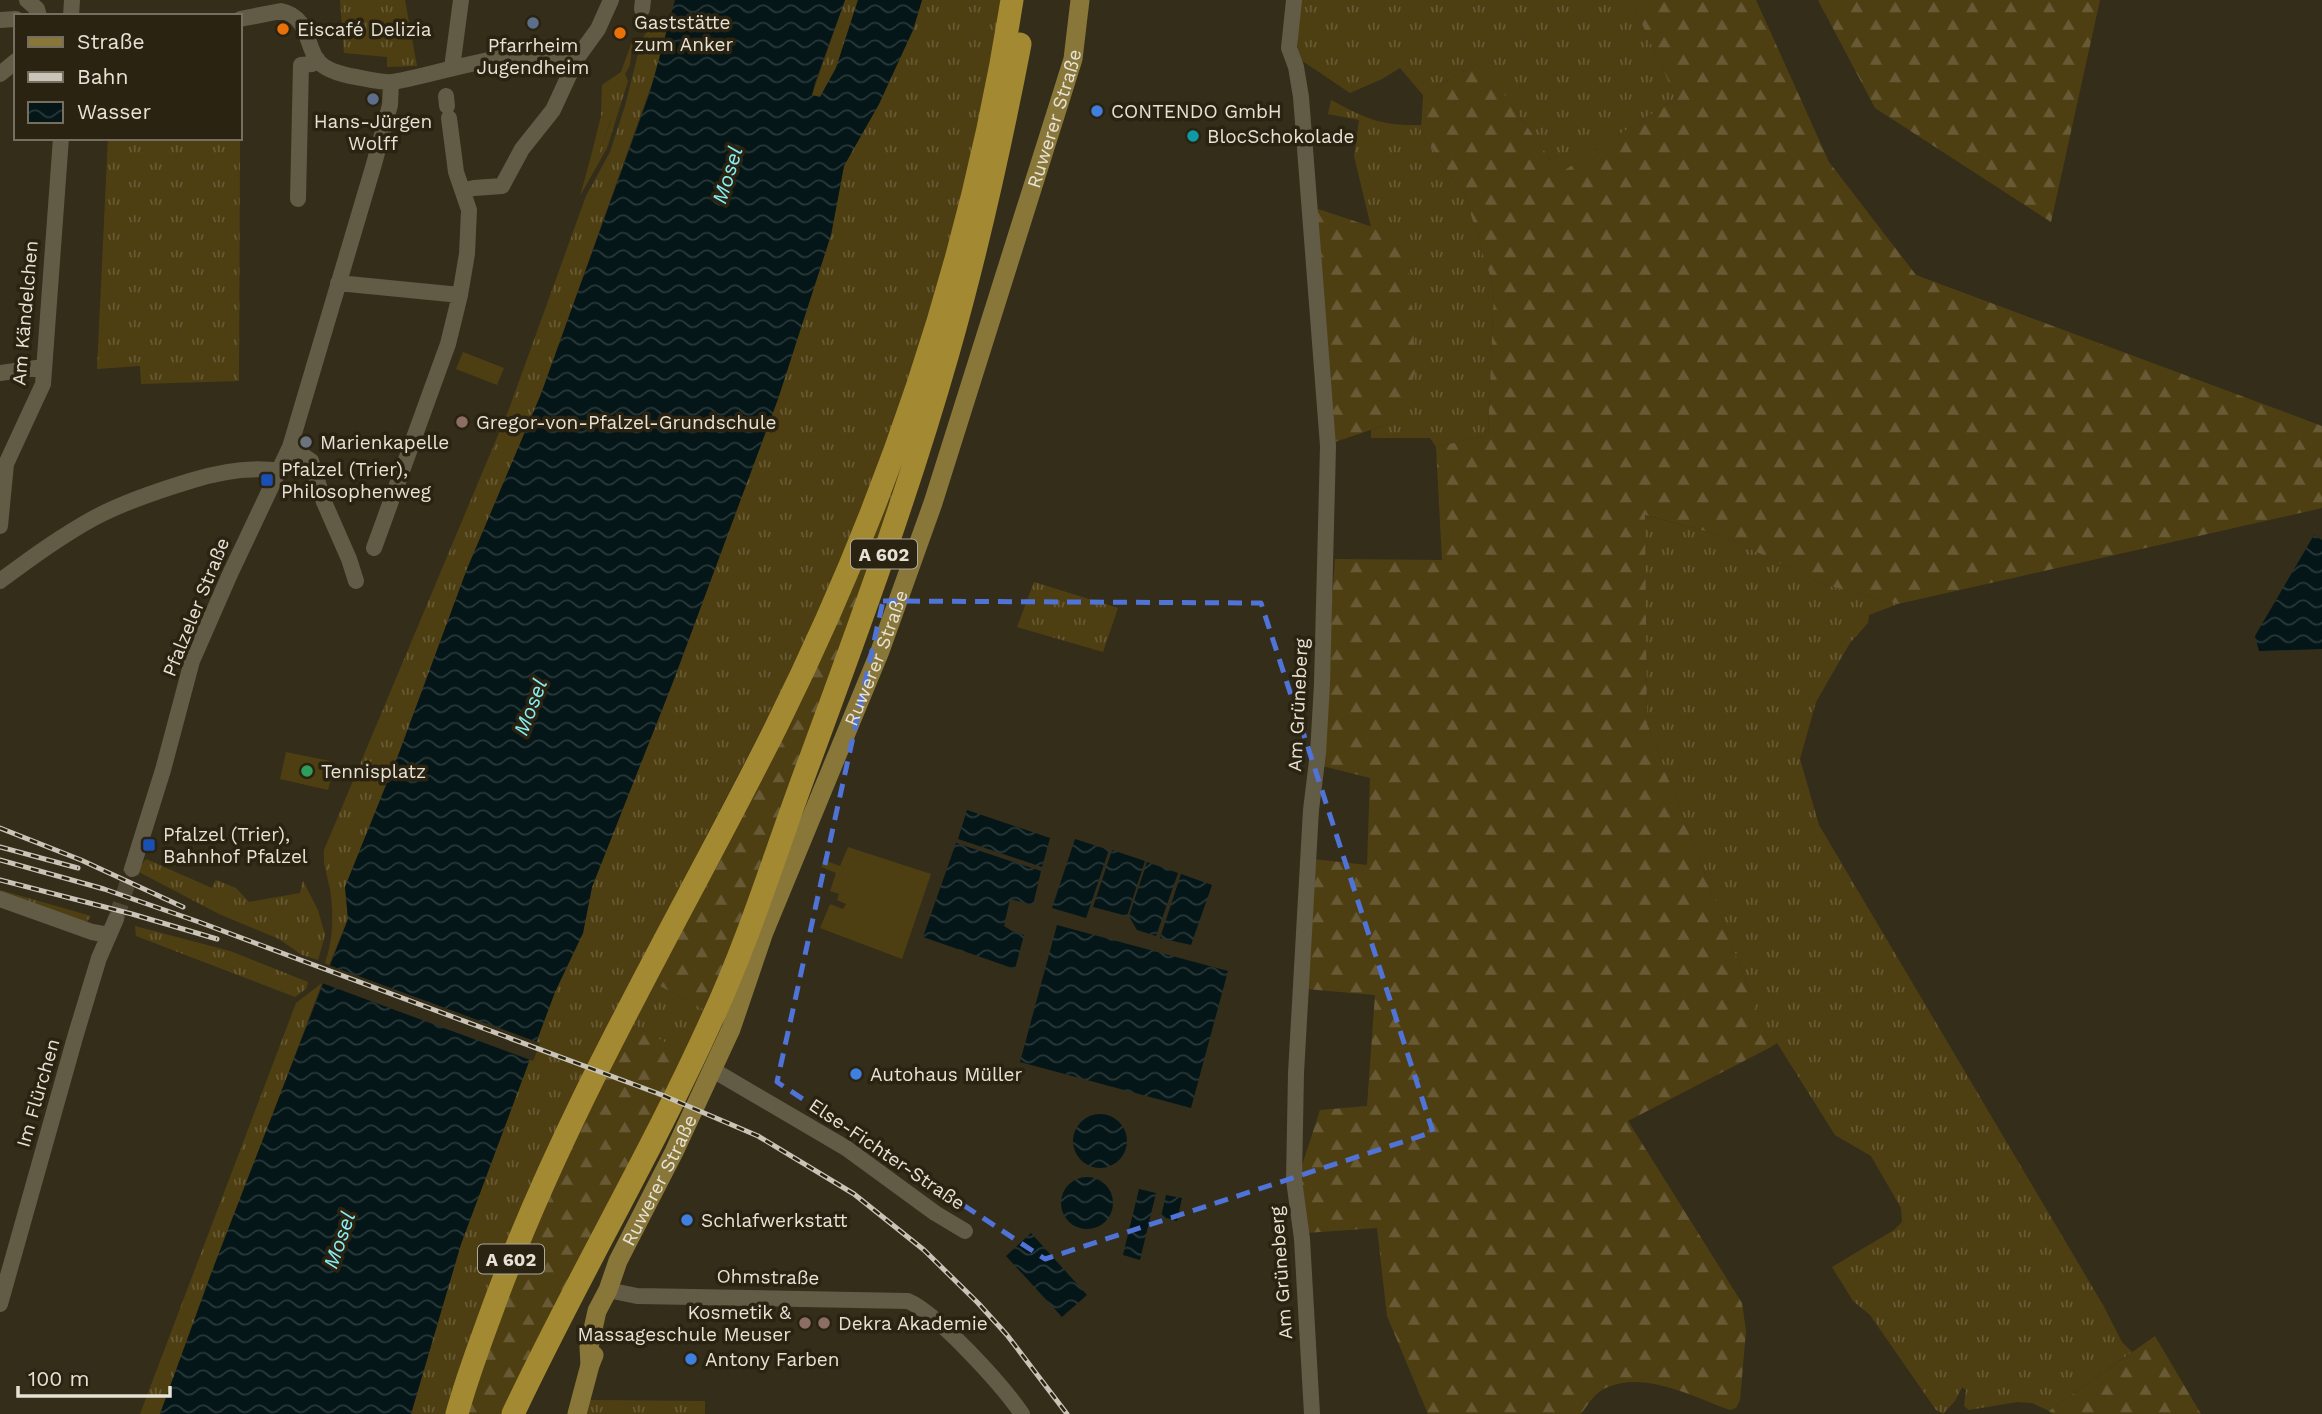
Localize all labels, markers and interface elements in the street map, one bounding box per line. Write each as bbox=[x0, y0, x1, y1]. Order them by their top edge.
place label: Gaststätte zum Anker bbox=[634, 11, 733, 56]
legend bbox=[14, 14, 242, 140]
marker: Pfarrheim Jugendheim bbox=[525, 15, 541, 31]
place label: Eiscafé Delizia bbox=[297, 18, 432, 41]
marker: Eiscafé Delizia bbox=[275, 21, 291, 37]
marker: Gaststätte zum Anker bbox=[612, 25, 628, 41]
text: Straße bbox=[77, 29, 145, 54]
place label: Pfarrheim Jugendheim bbox=[477, 34, 589, 79]
street label: Ruwerer Straße bbox=[1022, 48, 1086, 191]
text: Bahn bbox=[77, 64, 129, 89]
marker: Hans-Jürgen Wolff bbox=[365, 91, 381, 107]
text: Wasser bbox=[77, 99, 151, 124]
place label: CONTENDO GmbH bbox=[1111, 100, 1282, 123]
marker: CONTENDO GmbH bbox=[1089, 103, 1105, 119]
place label: Hans-Jürgen Wolff bbox=[314, 110, 432, 155]
place label: BlocSchokolade bbox=[1207, 125, 1355, 148]
marker: BlocSchokolade bbox=[1185, 128, 1201, 144]
water label: Mosel bbox=[706, 143, 748, 207]
street label: Am Kändelchen bbox=[7, 239, 43, 387]
place label: Gregor-von-Pfalzel-Grundschule bbox=[476, 411, 777, 434]
marker: Gregor-von-Pfalzel-Grundschule bbox=[454, 414, 470, 430]
place label: Marienkapelle bbox=[320, 431, 449, 454]
marker: Marienkapelle bbox=[298, 434, 314, 450]
place label: Pfalzel (Trier), Philosophenweg bbox=[281, 458, 432, 503]
marker: Pfalzel (Trier), Philosophenweg bbox=[259, 472, 275, 488]
street label: Pfalzeler Straße bbox=[158, 534, 234, 680]
road number: A 602 bbox=[851, 540, 917, 568]
street label: Ruwerer Straße bbox=[839, 587, 912, 729]
street label: Am Grüneberg bbox=[1283, 637, 1313, 772]
water label: Mosel bbox=[508, 675, 552, 739]
place label: Tennisplatz bbox=[321, 760, 426, 783]
marker: Tennisplatz bbox=[299, 763, 315, 779]
place label: Pfalzel (Trier), Bahnhof Pfalzel bbox=[163, 823, 308, 868]
marker: Pfalzel (Trier), Bahnhof Pfalzel bbox=[141, 837, 157, 853]
street label: Im Flürchen bbox=[12, 1036, 64, 1150]
place label: Autohaus Müller bbox=[870, 1063, 1023, 1086]
marker: Autohaus Müller bbox=[848, 1066, 864, 1082]
street label: Else-Fichter-Straße bbox=[805, 1093, 969, 1215]
street label: Ruwerer Straße bbox=[616, 1111, 701, 1250]
street label: Am Grüneberg bbox=[1265, 1205, 1297, 1340]
water label: Mosel bbox=[318, 1208, 360, 1272]
place label: Schlafwerkstatt bbox=[701, 1209, 847, 1232]
marker: Schlafwerkstatt bbox=[679, 1212, 695, 1228]
road number: A 602 bbox=[478, 1244, 544, 1274]
street label: Ohmstraße bbox=[716, 1265, 820, 1289]
place label: Kosmetik & Massageschule Meuser bbox=[577, 1301, 791, 1346]
place label: Dekra Akademie bbox=[838, 1312, 988, 1335]
marker: Kosmetik & Massageschule Meuser bbox=[797, 1315, 813, 1331]
marker: Dekra Akademie bbox=[816, 1315, 832, 1331]
place label: Antony Farben bbox=[705, 1348, 840, 1371]
marker: Antony Farben bbox=[683, 1351, 699, 1367]
scale bar bbox=[18, 1354, 170, 1398]
text: 100 m bbox=[28, 1366, 90, 1391]

